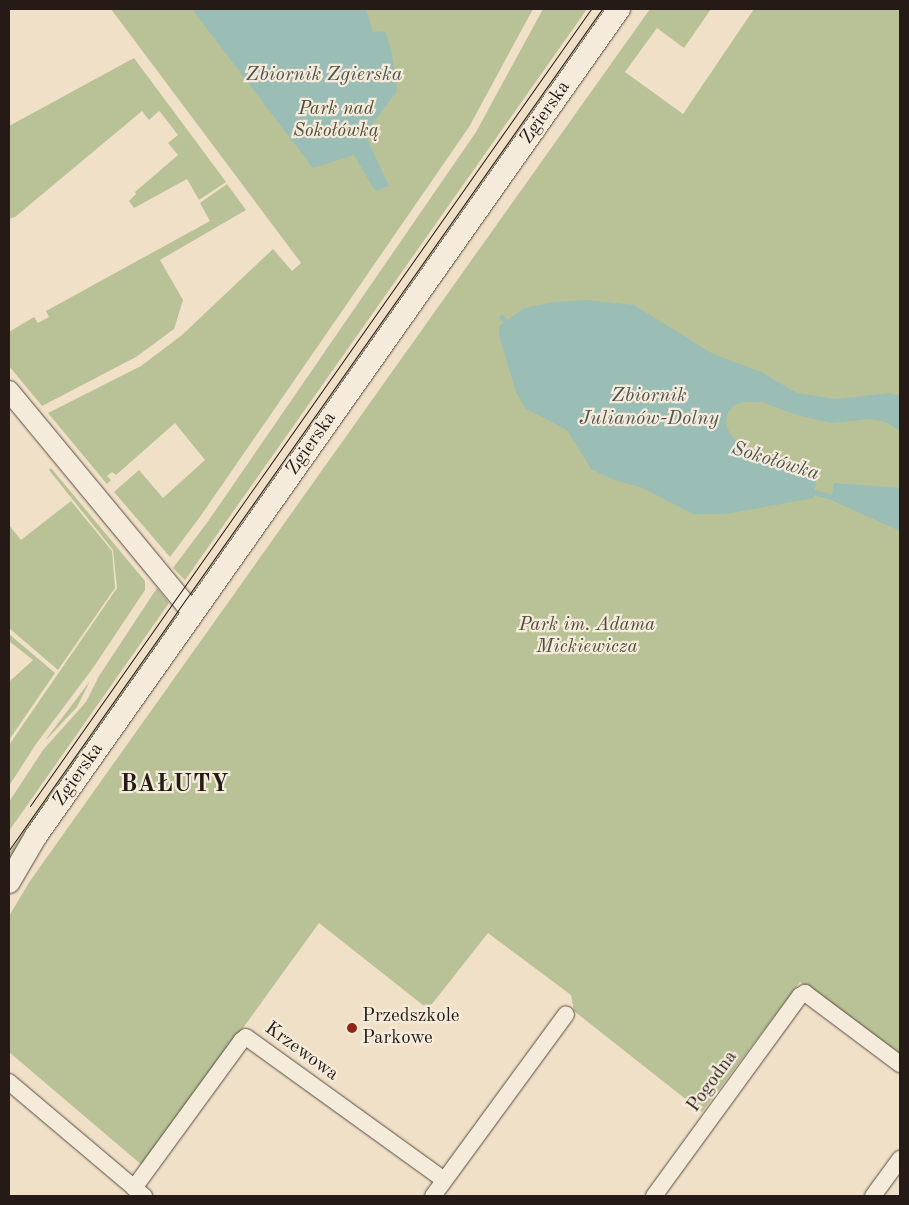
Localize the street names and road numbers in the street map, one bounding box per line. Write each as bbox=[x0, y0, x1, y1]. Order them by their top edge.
street label: Zgierska bbox=[516, 77, 576, 149]
street label: Zgierska bbox=[282, 408, 342, 480]
street label: Zgierska bbox=[49, 739, 109, 811]
street label: Krzewowa bbox=[260, 1018, 342, 1086]
street label: Pogodna bbox=[683, 1047, 743, 1117]

